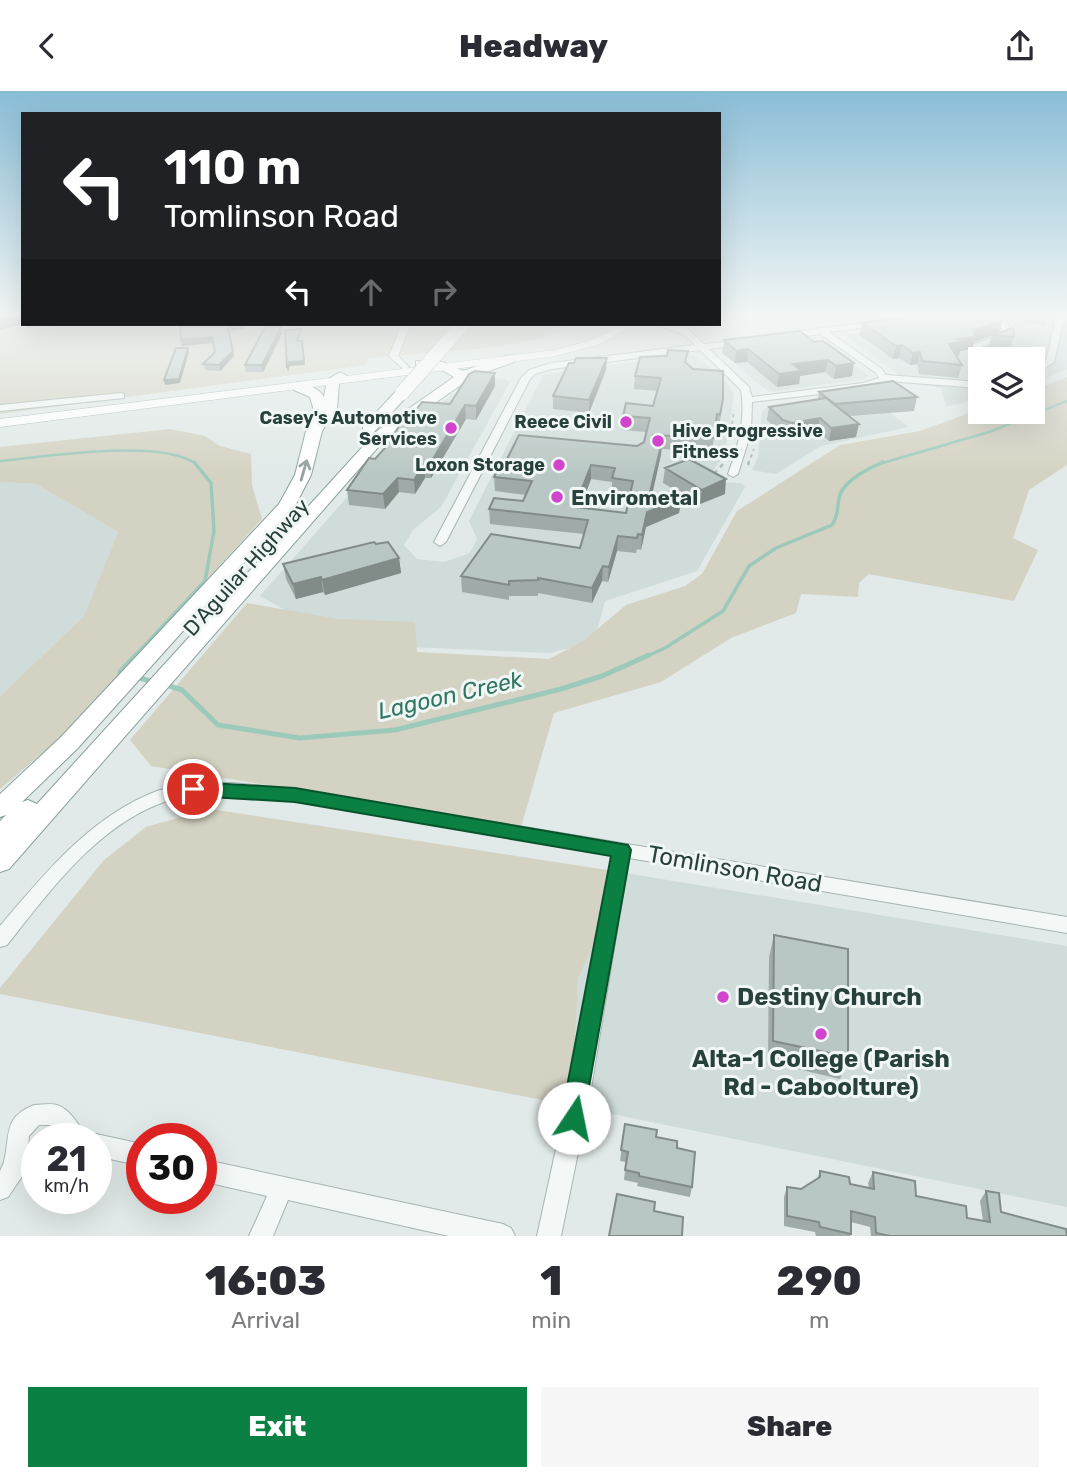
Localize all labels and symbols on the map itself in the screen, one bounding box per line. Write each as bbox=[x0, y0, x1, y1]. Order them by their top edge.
place label: Casey's Automotive Services bbox=[260, 407, 437, 450]
place label: Reece Civil bbox=[514, 411, 612, 433]
marker: Reece Civil bbox=[618, 414, 634, 430]
marker: Casey's Automotive Services bbox=[443, 420, 459, 436]
place label: Hive Progressive Fitness bbox=[672, 420, 823, 463]
marker: Hive Progressive Fitness bbox=[650, 433, 666, 449]
place label: Loxon Storage bbox=[415, 454, 545, 476]
marker: Loxon Storage bbox=[551, 457, 567, 473]
one-way arrow bbox=[298, 459, 311, 481]
place label: Envirometal bbox=[571, 485, 698, 510]
marker: Envirometal bbox=[549, 489, 565, 505]
street label: D'Aguilar Highway bbox=[178, 493, 314, 641]
water label: Lagoon Creek bbox=[375, 665, 526, 725]
pin bbox=[163, 759, 223, 819]
street label: Tomlinson Road bbox=[646, 840, 824, 898]
place label: Destiny Church bbox=[737, 983, 922, 1011]
marker: Destiny Church bbox=[715, 989, 731, 1005]
marker: Alta-1 College (Parish Rd - Caboolture) bbox=[813, 1026, 829, 1042]
place label: Alta-1 College (Parish Rd - Caboolture) bbox=[692, 1045, 950, 1101]
position arrow bbox=[537, 1081, 611, 1155]
speed limit sign: 30 bbox=[126, 1123, 217, 1214]

